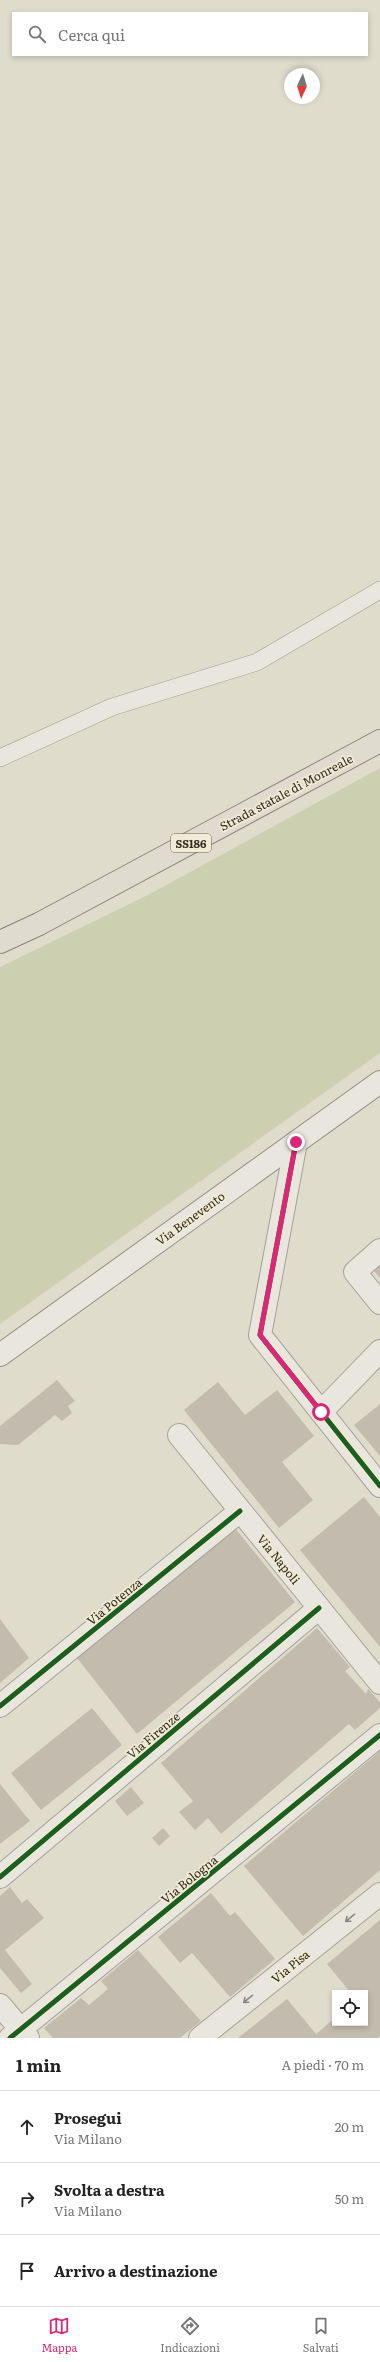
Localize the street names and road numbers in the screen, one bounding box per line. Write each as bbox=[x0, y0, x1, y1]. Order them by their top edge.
street label: Strada statale di Monreale bbox=[216, 749, 356, 835]
road number: SS186 bbox=[171, 834, 211, 852]
street label: Via Benevento bbox=[152, 1187, 228, 1249]
street label: Via Napoli bbox=[253, 1530, 305, 1588]
street label: Via Potenza bbox=[82, 1573, 146, 1629]
street label: Via Firenze bbox=[122, 1707, 184, 1763]
street label: Via Bologna bbox=[157, 1850, 222, 1908]
street label: Via Pisa bbox=[267, 1945, 313, 1987]

